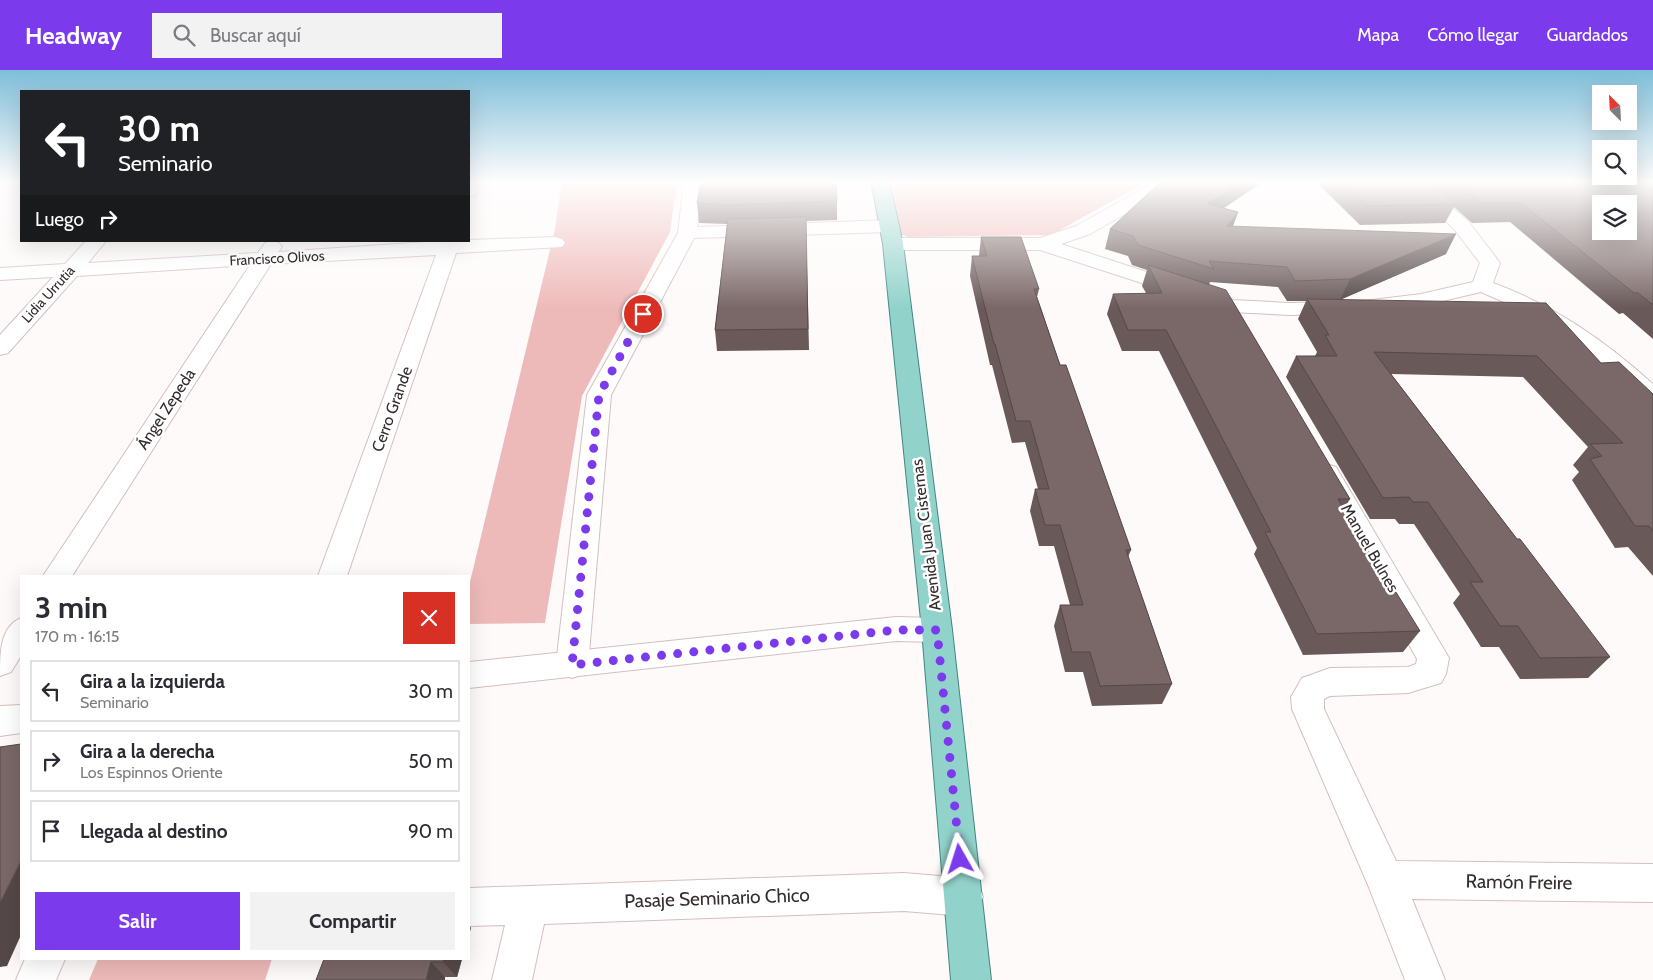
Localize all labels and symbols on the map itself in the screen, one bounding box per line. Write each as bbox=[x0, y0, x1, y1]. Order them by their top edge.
north arrow bbox=[1592, 85, 1638, 130]
street label: Francisco Olivos bbox=[229, 247, 325, 269]
street label: Lidia Urrutia bbox=[18, 261, 79, 326]
pin bbox=[622, 293, 664, 335]
street label: Cerro Grande bbox=[368, 364, 416, 454]
street label: Ángel Zepeda bbox=[133, 365, 199, 453]
street label: Avenida Juan Cisternas bbox=[907, 458, 945, 612]
street label: Manuel Bulnes bbox=[1337, 500, 1403, 596]
position arrow bbox=[933, 832, 985, 884]
street label: Ramón Freire bbox=[1466, 870, 1573, 894]
street label: Pasaje Seminario Chico bbox=[624, 883, 810, 913]

